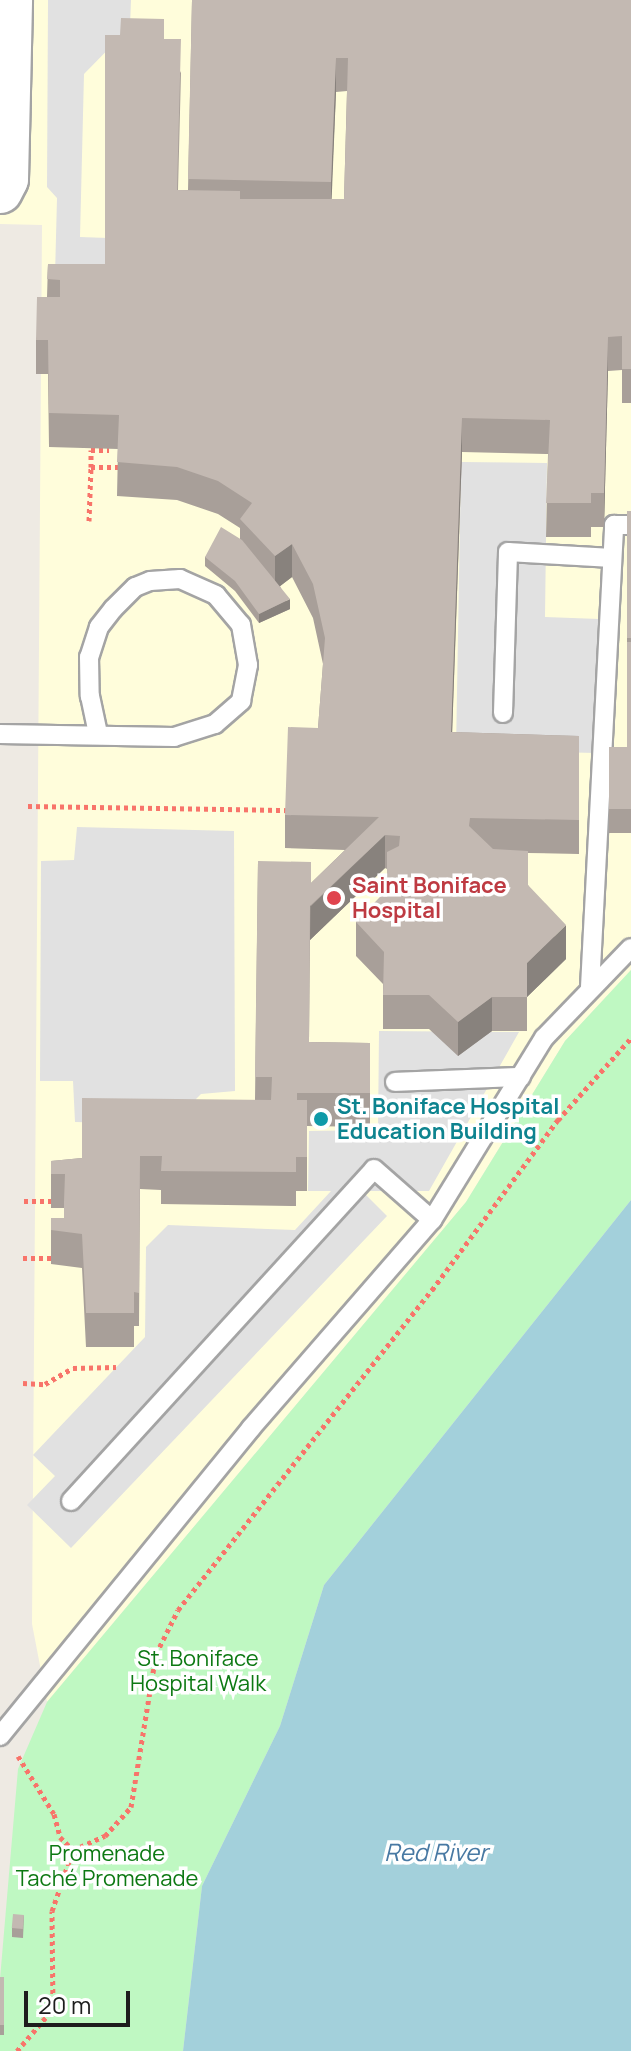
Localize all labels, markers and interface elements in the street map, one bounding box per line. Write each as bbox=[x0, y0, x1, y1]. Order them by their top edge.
place label: Saint Boniface Hospital bbox=[352, 872, 507, 924]
marker: Saint Boniface Hospital bbox=[323, 887, 345, 909]
place label: St. Boniface Hospital Education Building bbox=[337, 1093, 559, 1144]
marker: St. Boniface Hospital Education Building bbox=[312, 1110, 330, 1128]
park label: St. Boniface Hospital Walk bbox=[130, 1645, 266, 1696]
water label: Red River bbox=[384, 1838, 488, 1866]
park label: Promenade Taché Promenade bbox=[16, 1840, 198, 1892]
scale bar bbox=[28, 1975, 134, 2025]
text: 20 m bbox=[38, 1988, 91, 2021]

